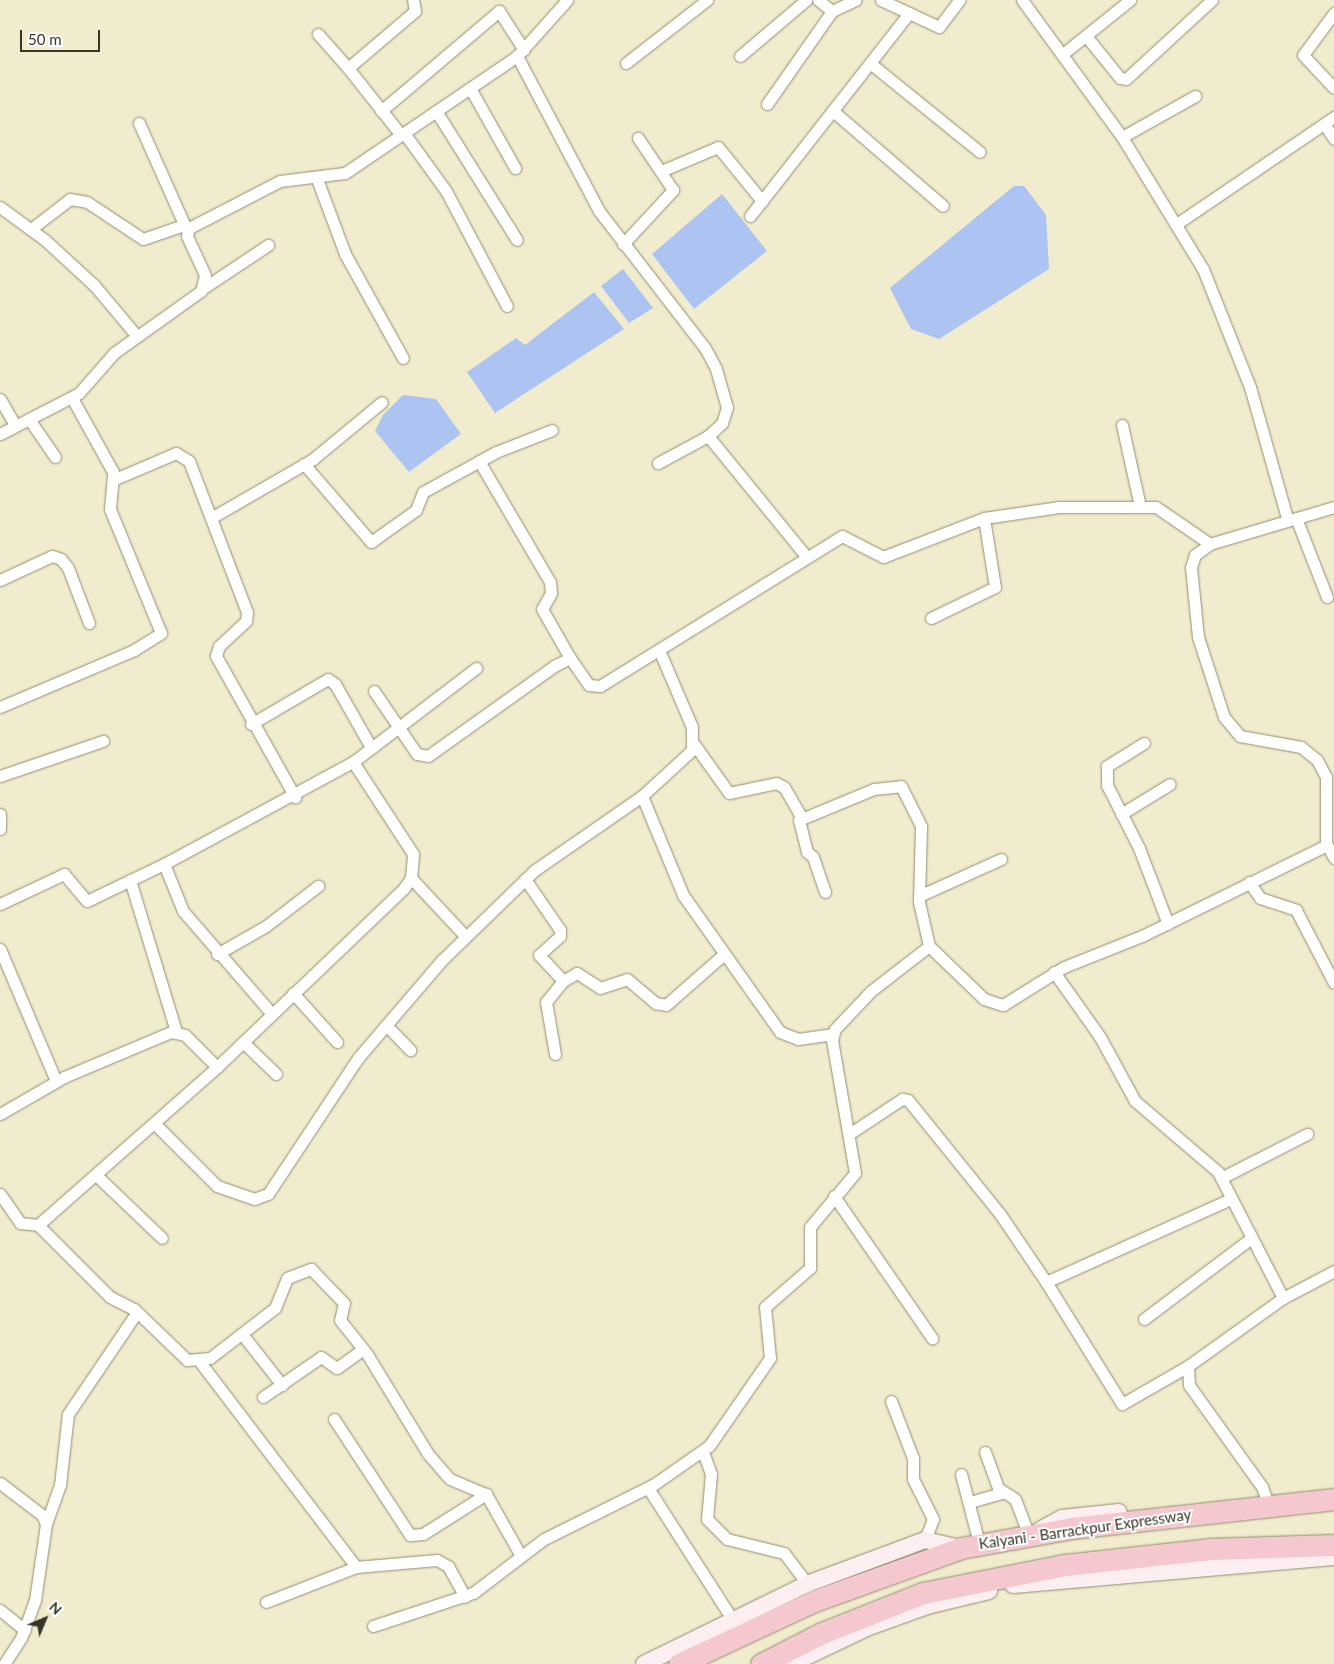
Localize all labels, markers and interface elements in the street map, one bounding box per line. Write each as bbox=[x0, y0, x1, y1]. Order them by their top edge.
scale bar bbox=[22, 20, 102, 52]
text: 50 m bbox=[28, 30, 62, 48]
street label: Kalyani - Barrackpur Expressway bbox=[977, 1505, 1193, 1553]
north arrow bbox=[20, 1594, 70, 1644]
text: N bbox=[46, 1598, 66, 1618]

